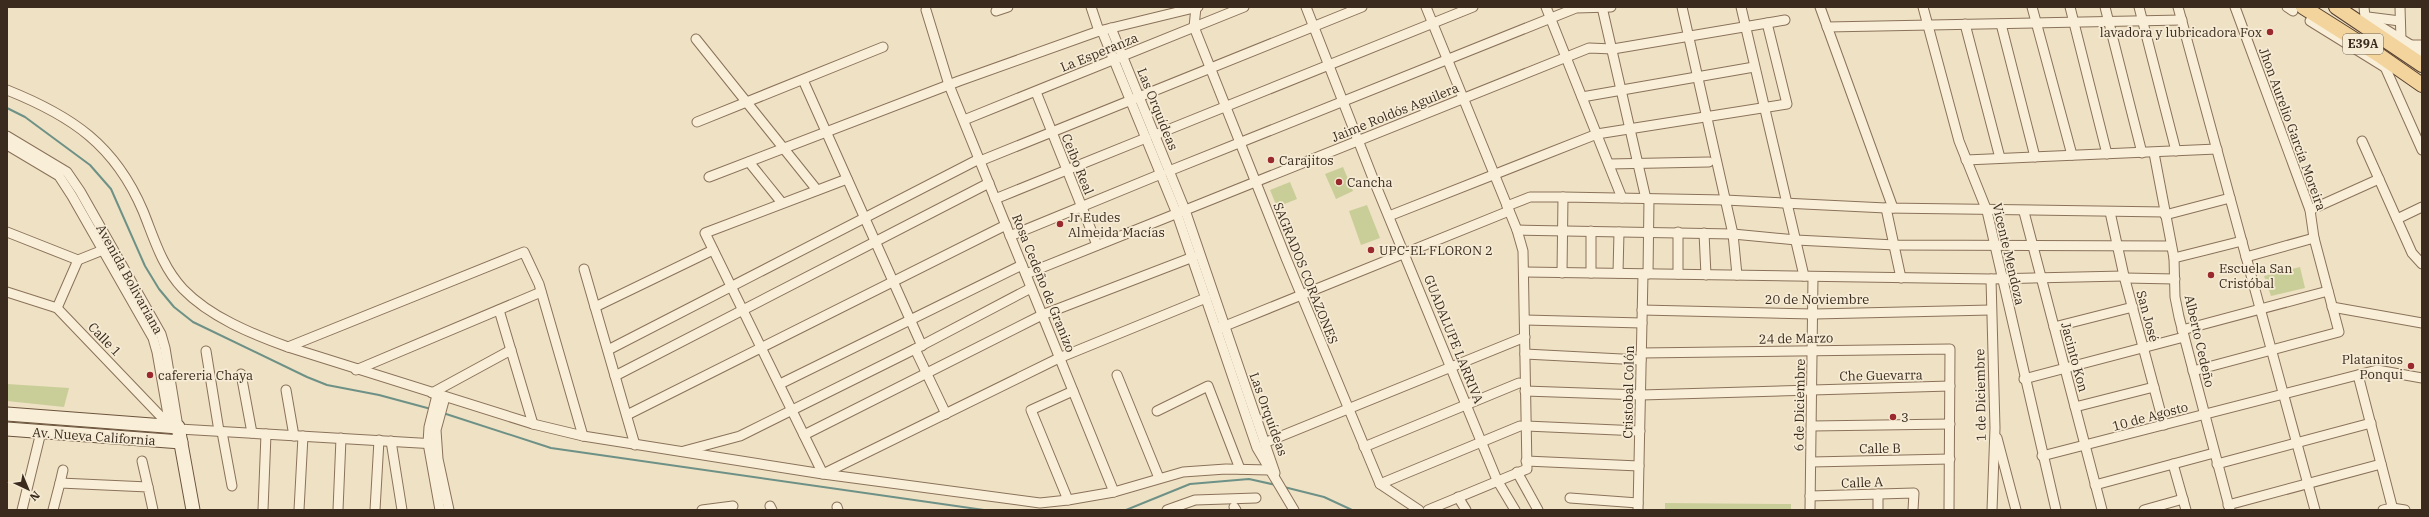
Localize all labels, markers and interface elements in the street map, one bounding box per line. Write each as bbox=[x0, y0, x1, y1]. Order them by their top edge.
place label: lavadora y lubricadora Fox bbox=[2100, 24, 2262, 41]
marker: lavadora y lubricadora Fox bbox=[2265, 27, 2275, 37]
street label: La Esperanza bbox=[1058, 29, 1141, 76]
road number: E39A bbox=[2343, 34, 2383, 54]
street label: Jhon Aurelio García Moreira bbox=[2255, 45, 2330, 213]
street label: Las Orquídeas bbox=[1133, 65, 1182, 153]
street label: Jaime Roldós Aguilera bbox=[1329, 79, 1461, 146]
street label: Ceibo Real bbox=[1058, 131, 1097, 197]
place label: Carajitos bbox=[1279, 152, 1334, 169]
marker: Carajitos bbox=[1266, 155, 1276, 165]
place label: Cancha bbox=[1347, 174, 1393, 191]
marker: Cancha bbox=[1334, 177, 1344, 187]
street label: SAGRADOS CORAZONES bbox=[1269, 200, 1342, 347]
street label: Vicente Mendoza bbox=[1988, 201, 2029, 307]
place label: Jr Eudes Almeida Macías bbox=[1068, 209, 1165, 241]
street label: Rosa Cedeño de Granizo bbox=[1008, 212, 1079, 355]
marker: Jr Eudes Almeida Macías bbox=[1055, 219, 1065, 229]
street label: Avenida Bolivariana bbox=[92, 221, 167, 337]
place label: UPC-EL FLORON 2 bbox=[1379, 242, 1493, 259]
marker: UPC-EL FLORON 2 bbox=[1366, 245, 1376, 255]
place label: Escuela San Cristóbal bbox=[2219, 260, 2292, 292]
marker: Escuela San Cristóbal bbox=[2206, 270, 2216, 280]
street label: GUADALUPE LARRIVA bbox=[1420, 272, 1487, 406]
street label: San José bbox=[2133, 289, 2163, 344]
street label: 20 de Noviembre bbox=[1765, 291, 1869, 308]
street label: Alberto Cedeño bbox=[2181, 293, 2218, 389]
street label: Calle 1 bbox=[84, 319, 125, 360]
street label: Jacinto Kon bbox=[2057, 320, 2092, 394]
street label: 24 de Marzo bbox=[1759, 329, 1833, 348]
street label: Cristobal Colón bbox=[1619, 345, 1638, 439]
street label: 1 de Diciembre bbox=[1971, 349, 1990, 441]
place label: Platanitos Ponqui bbox=[2342, 351, 2403, 383]
street label: 6 de Diciembre bbox=[1790, 359, 1809, 451]
marker: Platanitos Ponqui bbox=[2406, 361, 2416, 371]
street label: Che Guevarra bbox=[1839, 366, 1923, 385]
place label: cafereria Chaya bbox=[158, 367, 253, 384]
marker: cafereria Chaya bbox=[145, 370, 155, 380]
street label: Las Orquídeas bbox=[1246, 370, 1291, 458]
street label: 10 de Agosto bbox=[2110, 398, 2190, 435]
place label: 3 bbox=[1901, 409, 1909, 426]
marker: 3 bbox=[1888, 412, 1898, 422]
street label: Av. Nueva California bbox=[32, 424, 156, 449]
street label: Calle B bbox=[1859, 440, 1901, 457]
north arrow bbox=[8, 469, 48, 509]
street label: Calle A bbox=[1841, 473, 1883, 492]
text: N bbox=[27, 488, 43, 504]

